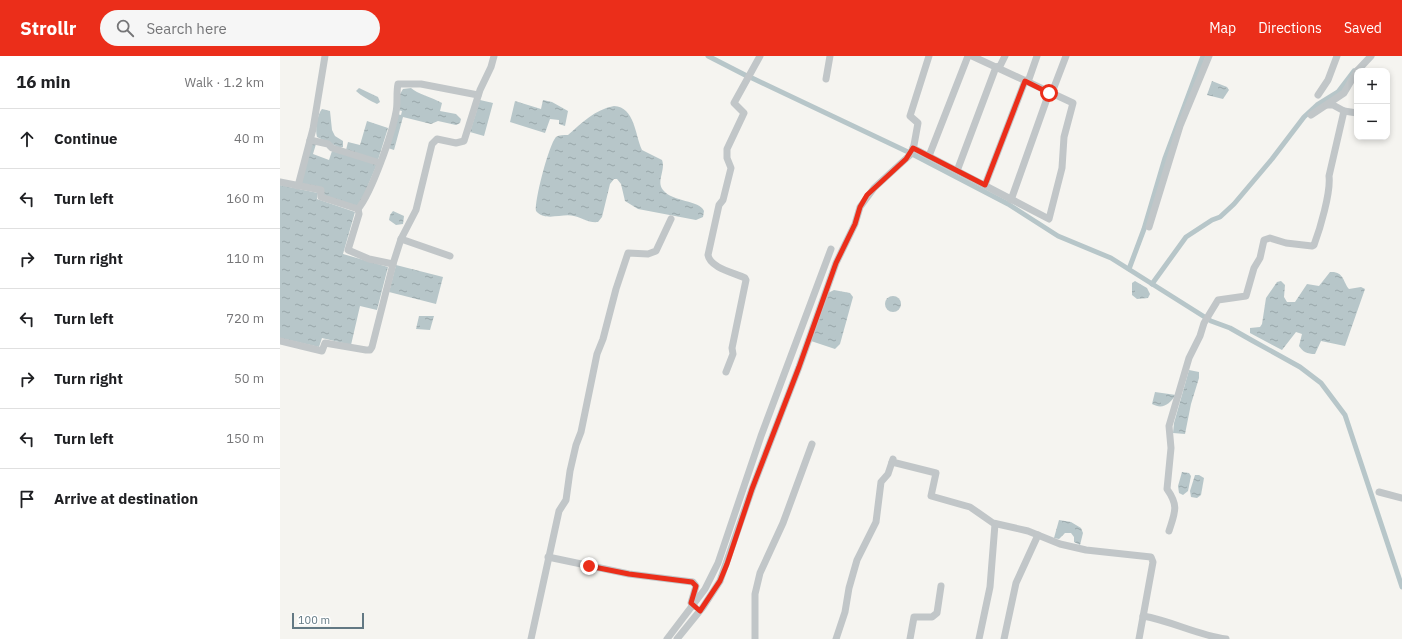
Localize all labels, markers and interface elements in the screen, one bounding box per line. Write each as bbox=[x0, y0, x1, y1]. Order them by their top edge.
search box bbox=[100, 10, 380, 46]
text: Strollr bbox=[20, 16, 76, 40]
icon: search bbox=[114, 17, 136, 39]
text: Search here bbox=[146, 19, 227, 38]
text: Map bbox=[1209, 19, 1236, 37]
text: Directions bbox=[1258, 19, 1322, 37]
text: Saved bbox=[1344, 19, 1382, 37]
map controls bbox=[1354, 68, 1390, 140]
button: + bbox=[1354, 68, 1390, 104]
text: 16 min bbox=[16, 71, 71, 93]
text: Walk · 1.2 km bbox=[184, 74, 264, 91]
route start bbox=[1040, 84, 1058, 102]
button: − bbox=[1354, 104, 1390, 140]
icon: ahead bbox=[16, 128, 38, 150]
text: Continue bbox=[54, 129, 118, 148]
text: 40 m bbox=[234, 130, 264, 147]
icon: left bbox=[16, 188, 38, 210]
text: Turn left bbox=[54, 189, 114, 208]
text: 160 m bbox=[226, 190, 264, 207]
icon: right bbox=[16, 248, 38, 270]
text: Turn right bbox=[54, 249, 123, 268]
text: 110 m bbox=[226, 250, 264, 267]
icon: left bbox=[16, 308, 38, 330]
text: Turn left bbox=[54, 309, 114, 328]
text: 720 m bbox=[226, 310, 264, 327]
icon: right bbox=[16, 368, 38, 390]
text: Turn right bbox=[54, 369, 123, 388]
text: 50 m bbox=[234, 370, 264, 387]
icon: left bbox=[16, 428, 38, 450]
text: Turn left bbox=[54, 429, 114, 448]
text: 150 m bbox=[226, 430, 264, 447]
icon: arrive bbox=[16, 488, 38, 510]
text: Arrive at destination bbox=[54, 489, 198, 508]
route end bbox=[580, 557, 598, 575]
scale bar bbox=[292, 611, 364, 630]
text: 100 m bbox=[298, 613, 330, 627]

